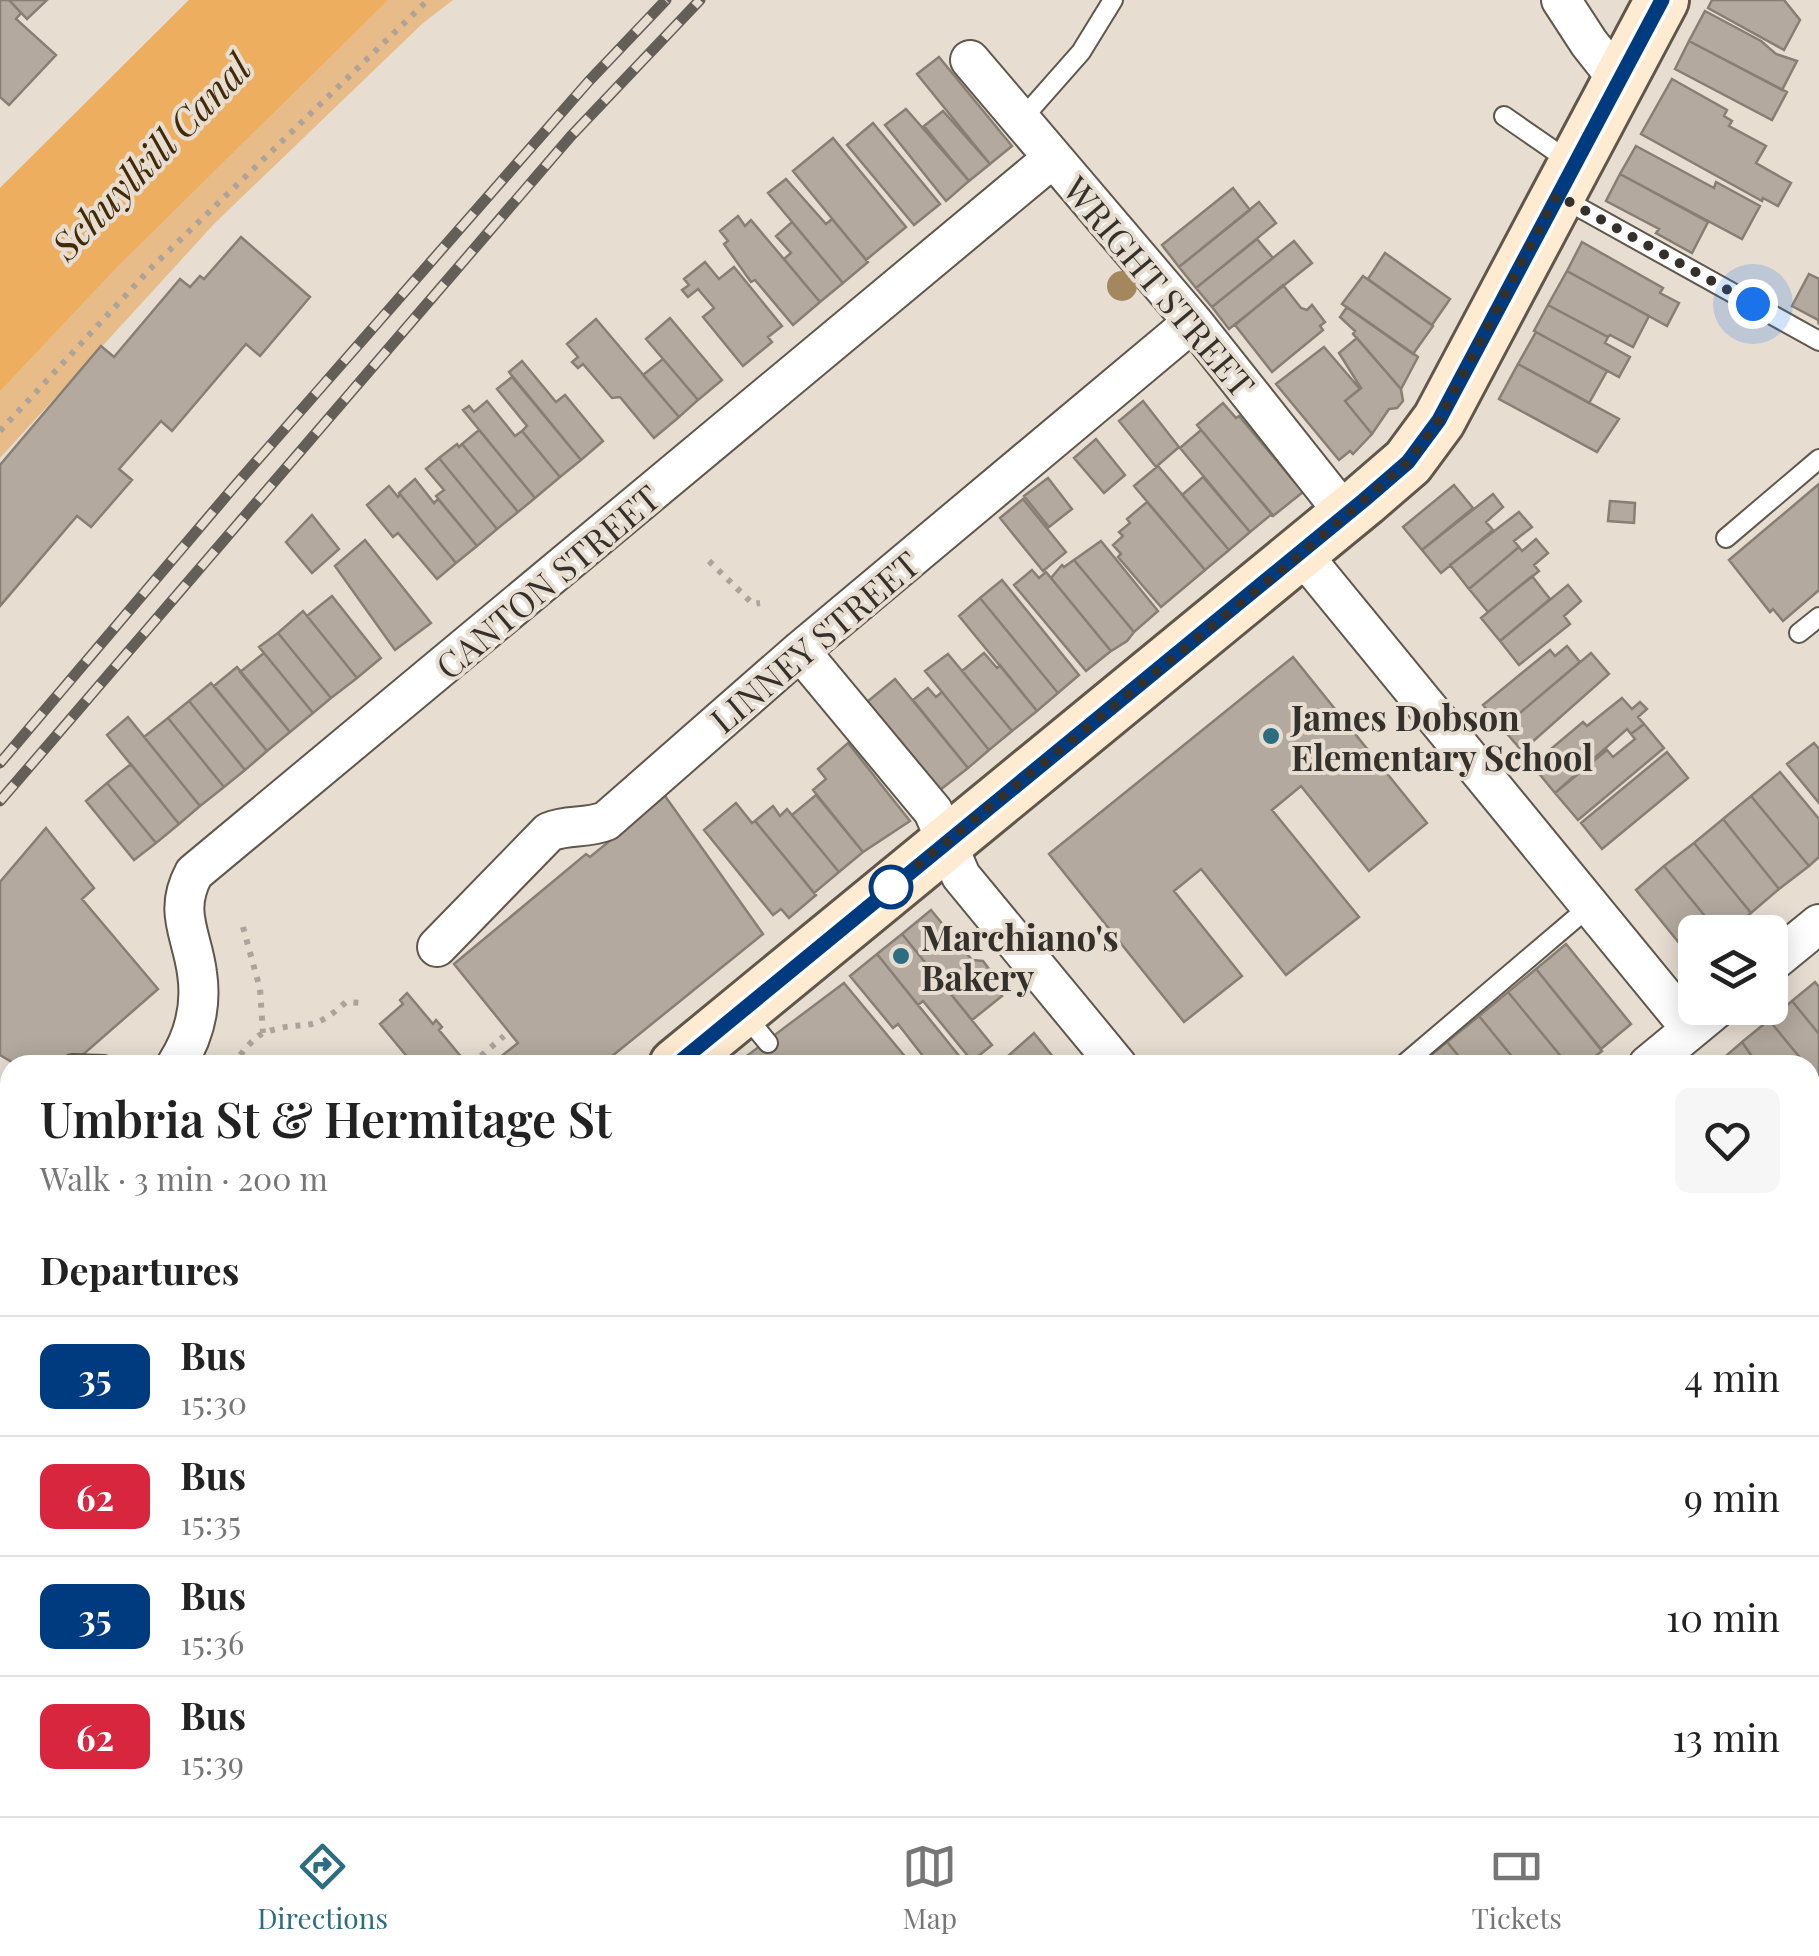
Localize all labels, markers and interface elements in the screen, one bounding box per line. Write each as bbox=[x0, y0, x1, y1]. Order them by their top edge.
water label: Schuylkill Canal bbox=[38, 41, 262, 270]
street label: WRIGHT STREET bbox=[1053, 165, 1266, 406]
your location bbox=[1728, 279, 1778, 329]
street label: CANTON STREET bbox=[425, 473, 669, 689]
street label: LINNEY STREET bbox=[700, 540, 928, 742]
place label: James Dobson Elementary School bbox=[1290, 693, 1593, 780]
marker: James Dobson Elementary School bbox=[1260, 725, 1282, 747]
unlabelled marker bbox=[870, 866, 912, 908]
place label: Marchiano's Bakery bbox=[921, 913, 1119, 1000]
map controls bbox=[1678, 915, 1788, 1025]
button: layers bbox=[1678, 915, 1788, 1025]
marker: Marchiano's Bakery bbox=[890, 945, 912, 967]
text: Umbria St & Hermitage St bbox=[40, 1086, 612, 1150]
button: heart bbox=[1675, 1088, 1780, 1193]
text: Walk · 3 min · 200 m bbox=[40, 1156, 328, 1199]
text: Departures bbox=[40, 1244, 239, 1295]
text: Bus bbox=[180, 1329, 246, 1380]
text: 4 min bbox=[1684, 1351, 1780, 1402]
text: 35 bbox=[78, 1353, 112, 1400]
text: 15:30 bbox=[180, 1380, 247, 1423]
text: Bus bbox=[180, 1449, 246, 1500]
text: 9 min bbox=[1684, 1471, 1780, 1522]
text: 62 bbox=[76, 1473, 114, 1520]
text: 15:35 bbox=[180, 1500, 241, 1543]
text: Bus bbox=[180, 1569, 246, 1620]
text: 10 min bbox=[1666, 1591, 1780, 1642]
text: 35 bbox=[78, 1593, 112, 1640]
text: 15:36 bbox=[180, 1620, 244, 1663]
text: Bus bbox=[180, 1689, 246, 1740]
text: 13 min bbox=[1672, 1711, 1780, 1762]
text: 62 bbox=[76, 1713, 114, 1760]
text: 15:39 bbox=[180, 1740, 244, 1783]
tab: Directions bbox=[257, 1839, 388, 1936]
tab: Map bbox=[902, 1839, 957, 1936]
tab: Tickets bbox=[1471, 1839, 1562, 1936]

